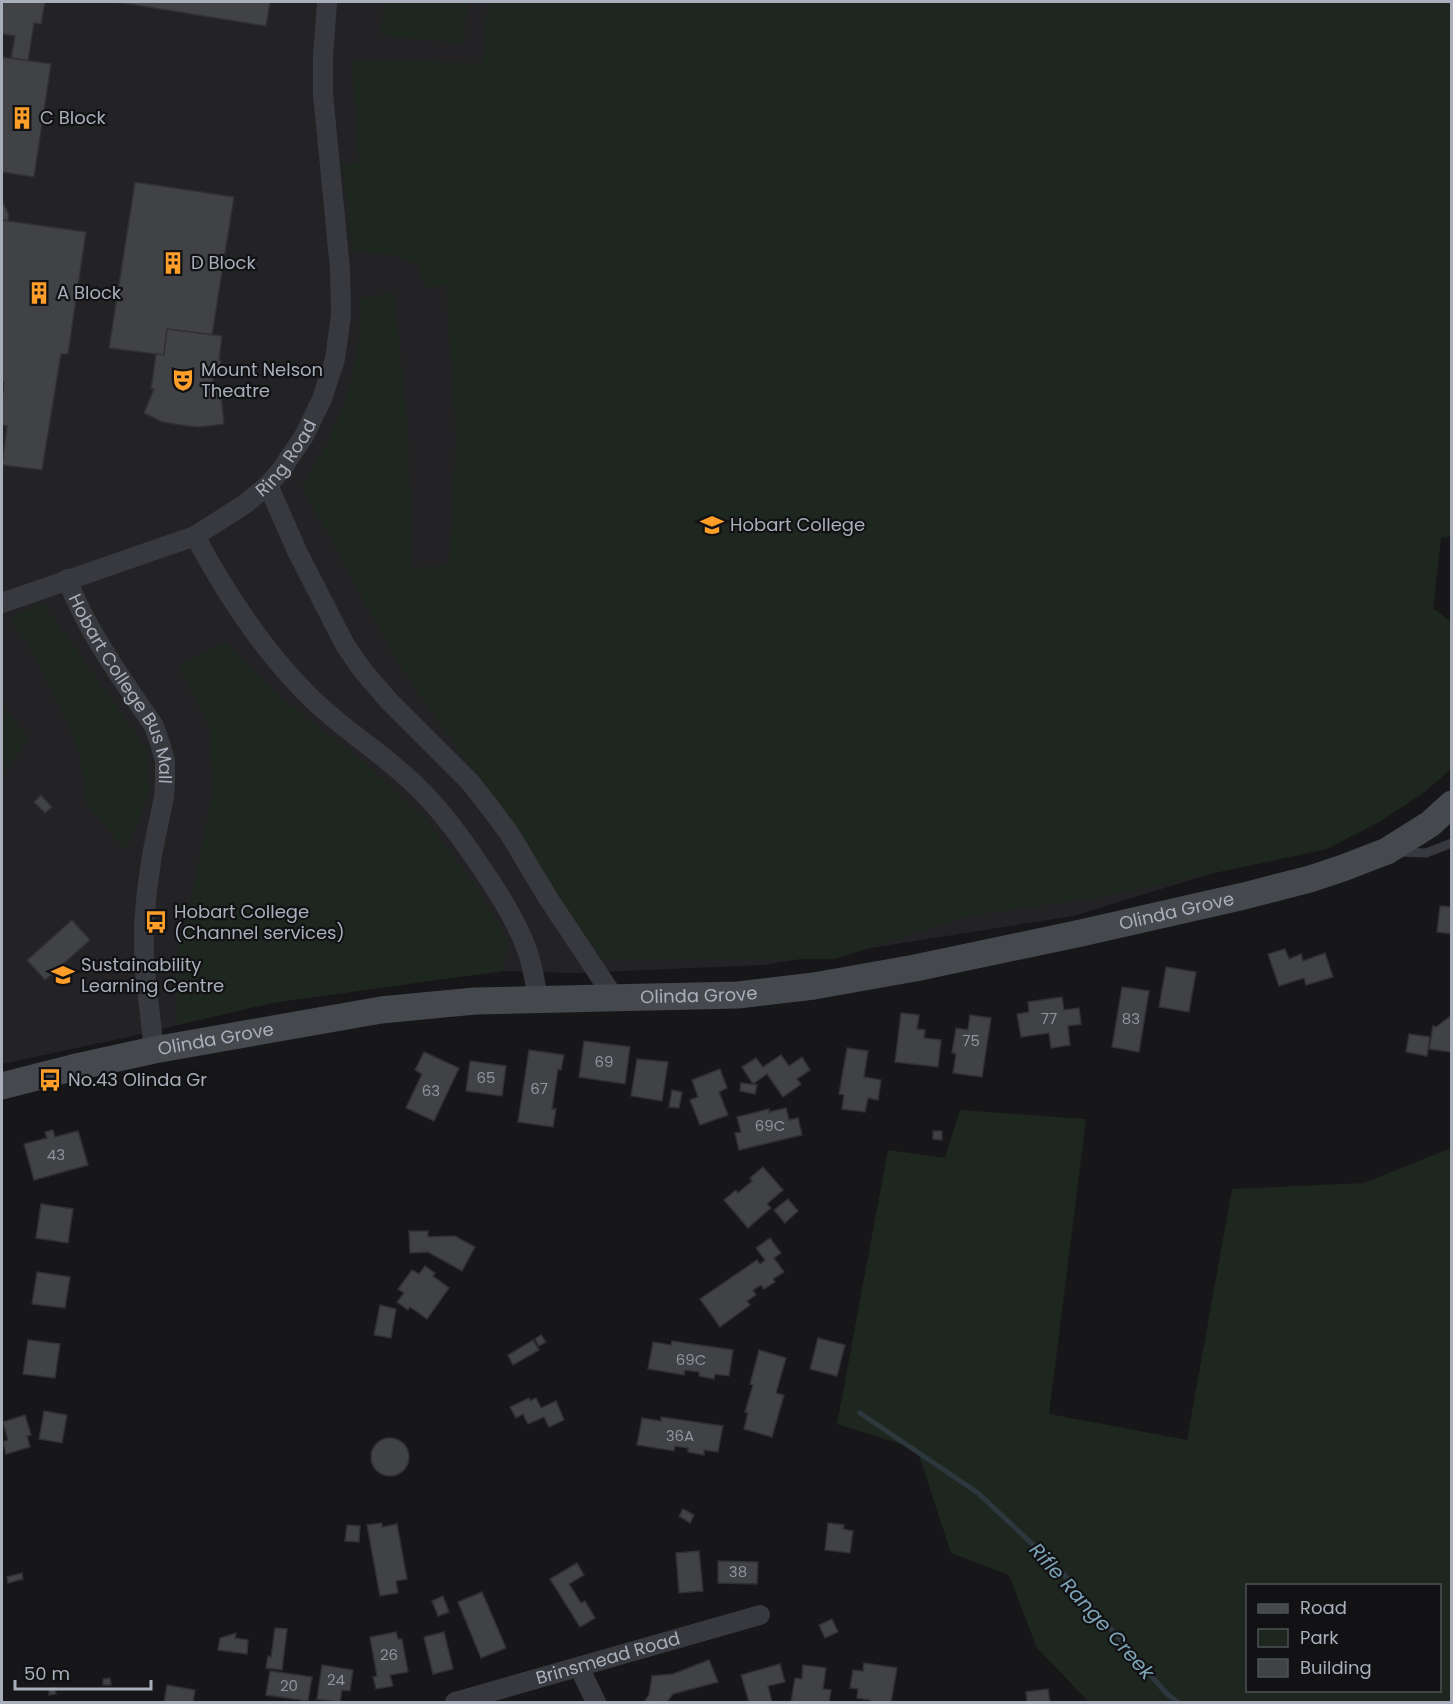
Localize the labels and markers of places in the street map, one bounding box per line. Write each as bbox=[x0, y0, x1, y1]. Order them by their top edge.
building icon: C Block bbox=[9, 105, 35, 131]
place label: C Block bbox=[40, 105, 107, 130]
building icon: D Block bbox=[160, 250, 186, 276]
place label: D Block bbox=[191, 250, 256, 275]
building icon: A Block bbox=[26, 280, 52, 306]
place label: A Block bbox=[57, 280, 122, 305]
place label: Mount Nelson Theatre bbox=[201, 357, 323, 403]
theatre icon: Mount Nelson Theatre bbox=[170, 367, 196, 393]
school or university icon: Hobart College bbox=[699, 512, 725, 538]
place label: Hobart College bbox=[730, 512, 865, 537]
place label: Hobart College (Channel services) bbox=[174, 899, 345, 945]
bus stop icon: Hobart College (Channel services) bbox=[143, 909, 169, 935]
place label: Sustainability Learning Centre bbox=[81, 952, 224, 998]
school or university icon: Sustainability Learning Centre bbox=[50, 962, 76, 988]
bus stop icon: No.43 Olinda Gr bbox=[37, 1067, 63, 1093]
place label: No.43 Olinda Gr bbox=[68, 1067, 207, 1092]

